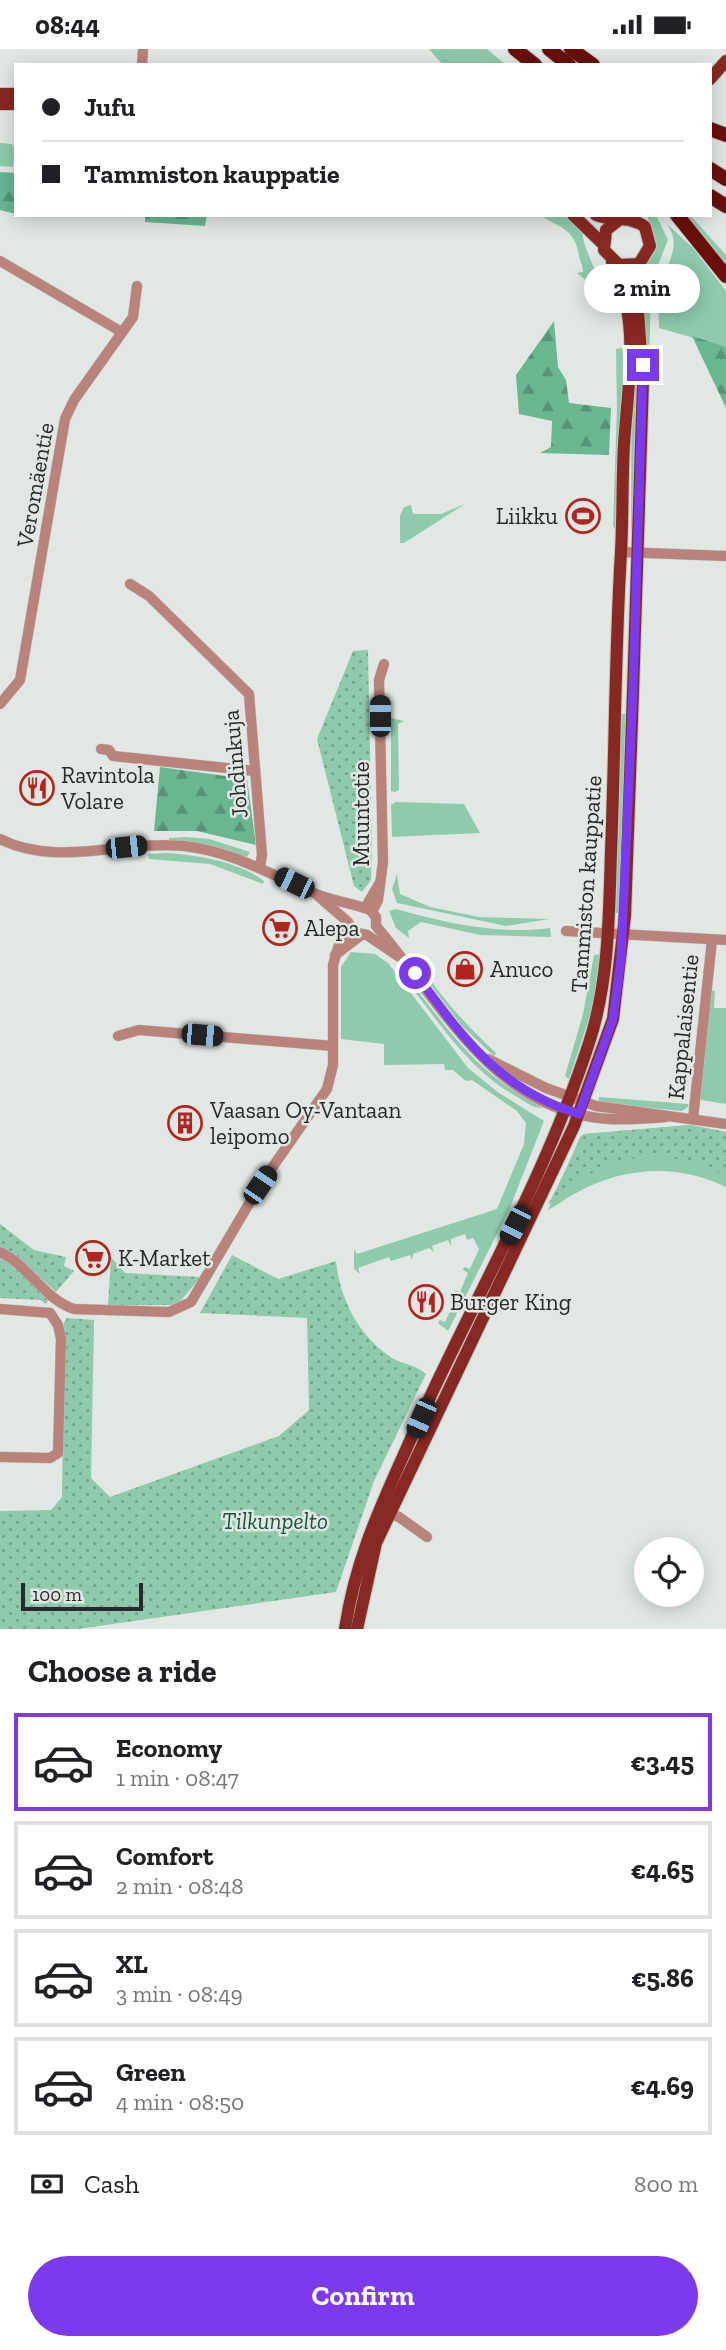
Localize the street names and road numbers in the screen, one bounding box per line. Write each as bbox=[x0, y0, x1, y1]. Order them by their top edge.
street label: Veromäentie bbox=[10, 420, 60, 551]
street label: Johdinkuja bbox=[216, 709, 254, 819]
street label: Muuntotie bbox=[347, 762, 375, 866]
street label: Tammiston kauppatie bbox=[564, 774, 608, 994]
street label: Kappalaisentie bbox=[661, 953, 705, 1101]

